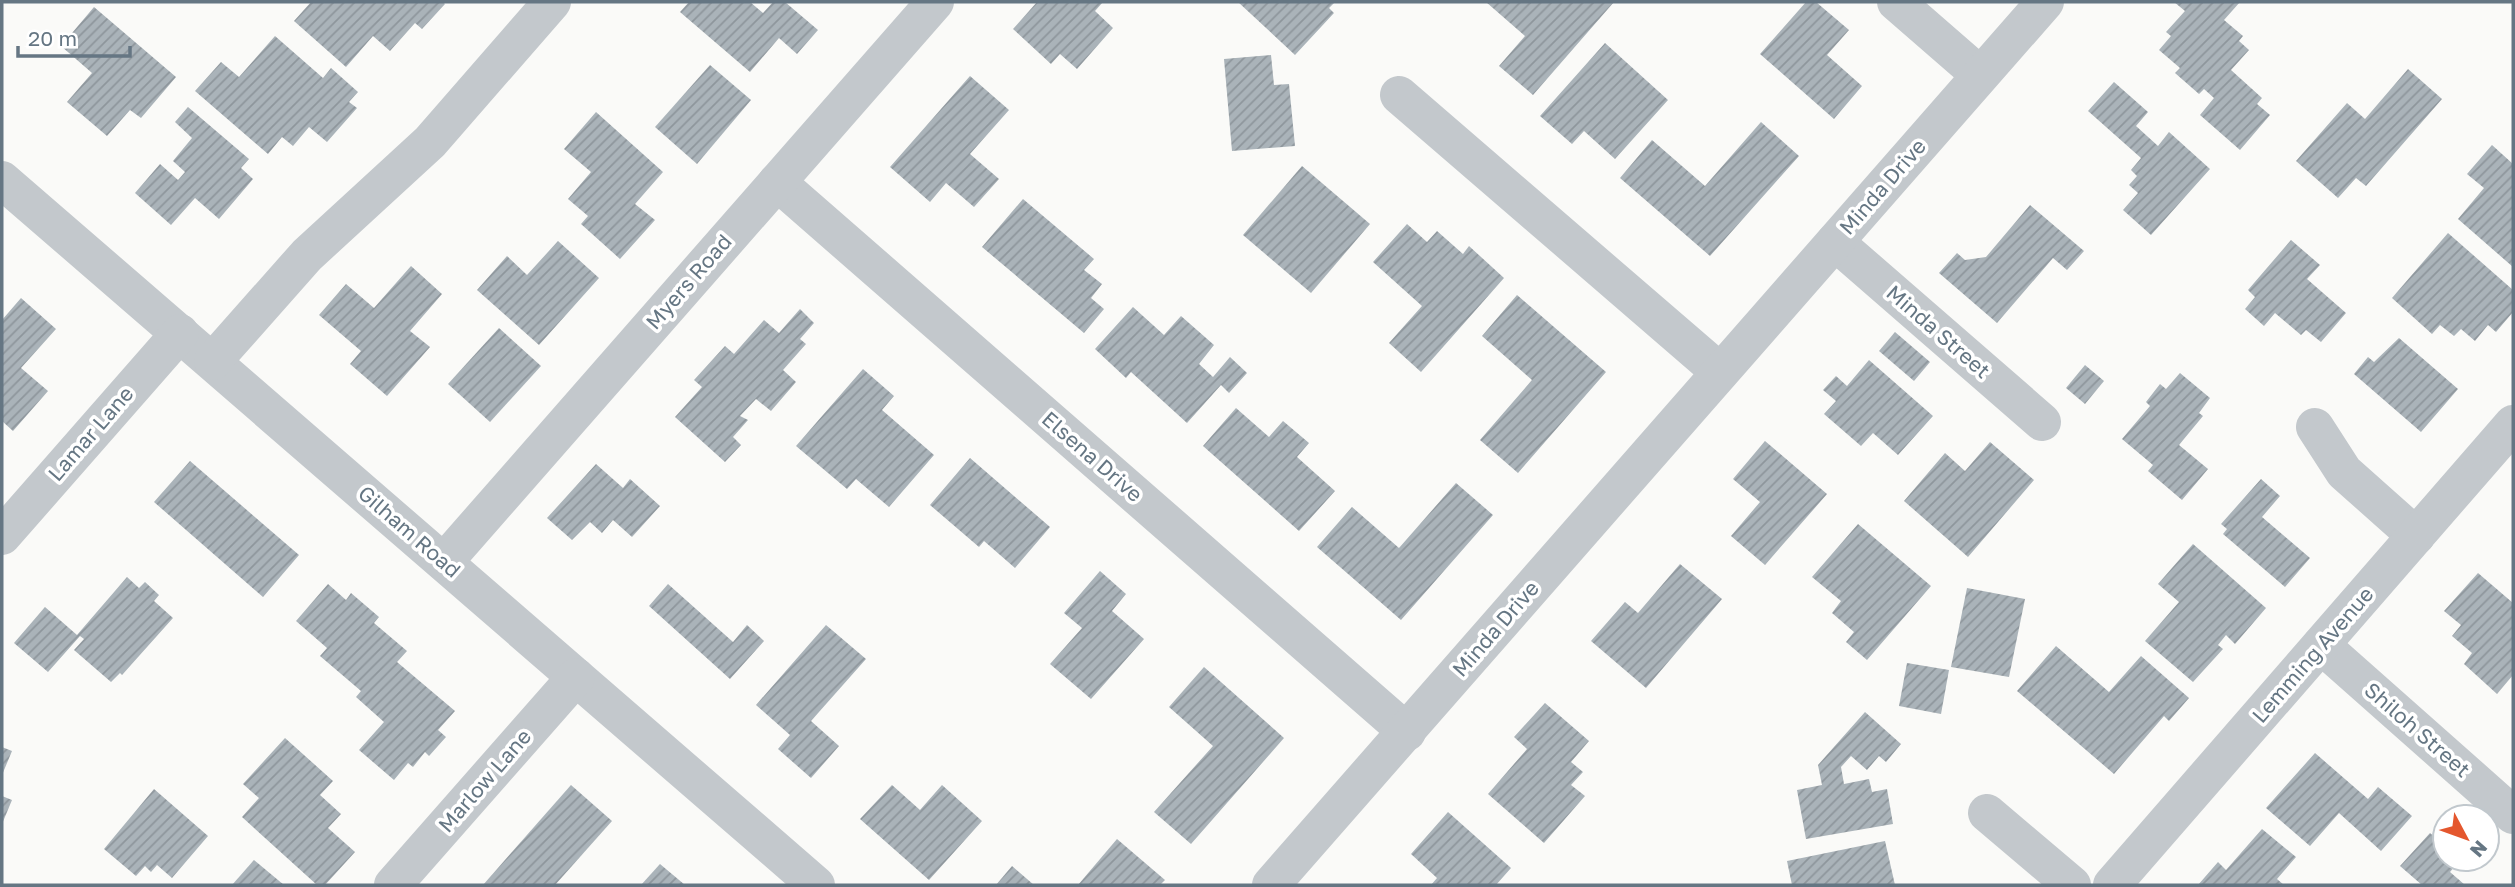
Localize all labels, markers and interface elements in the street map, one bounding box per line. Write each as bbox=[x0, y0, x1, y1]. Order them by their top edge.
scale bar bbox=[18, 14, 130, 58]
text: 20 m bbox=[28, 25, 77, 51]
street label: Minda Drive bbox=[1834, 133, 1931, 240]
street label: Myers Road bbox=[640, 228, 737, 334]
street label: Minda Street bbox=[1882, 279, 1996, 383]
street label: Lamar Lane bbox=[42, 381, 138, 486]
street label: Elsena Drive bbox=[1037, 405, 1148, 507]
street label: Gilham Road bbox=[353, 480, 466, 583]
street label: Minda Drive bbox=[1447, 575, 1544, 682]
street label: Lemming Avenue bbox=[2246, 581, 2378, 728]
street label: Shiloh Street bbox=[2360, 676, 2476, 782]
street label: Marlow Lane bbox=[432, 723, 536, 837]
north arrow bbox=[2431, 803, 2501, 873]
text: N bbox=[2466, 836, 2493, 862]

